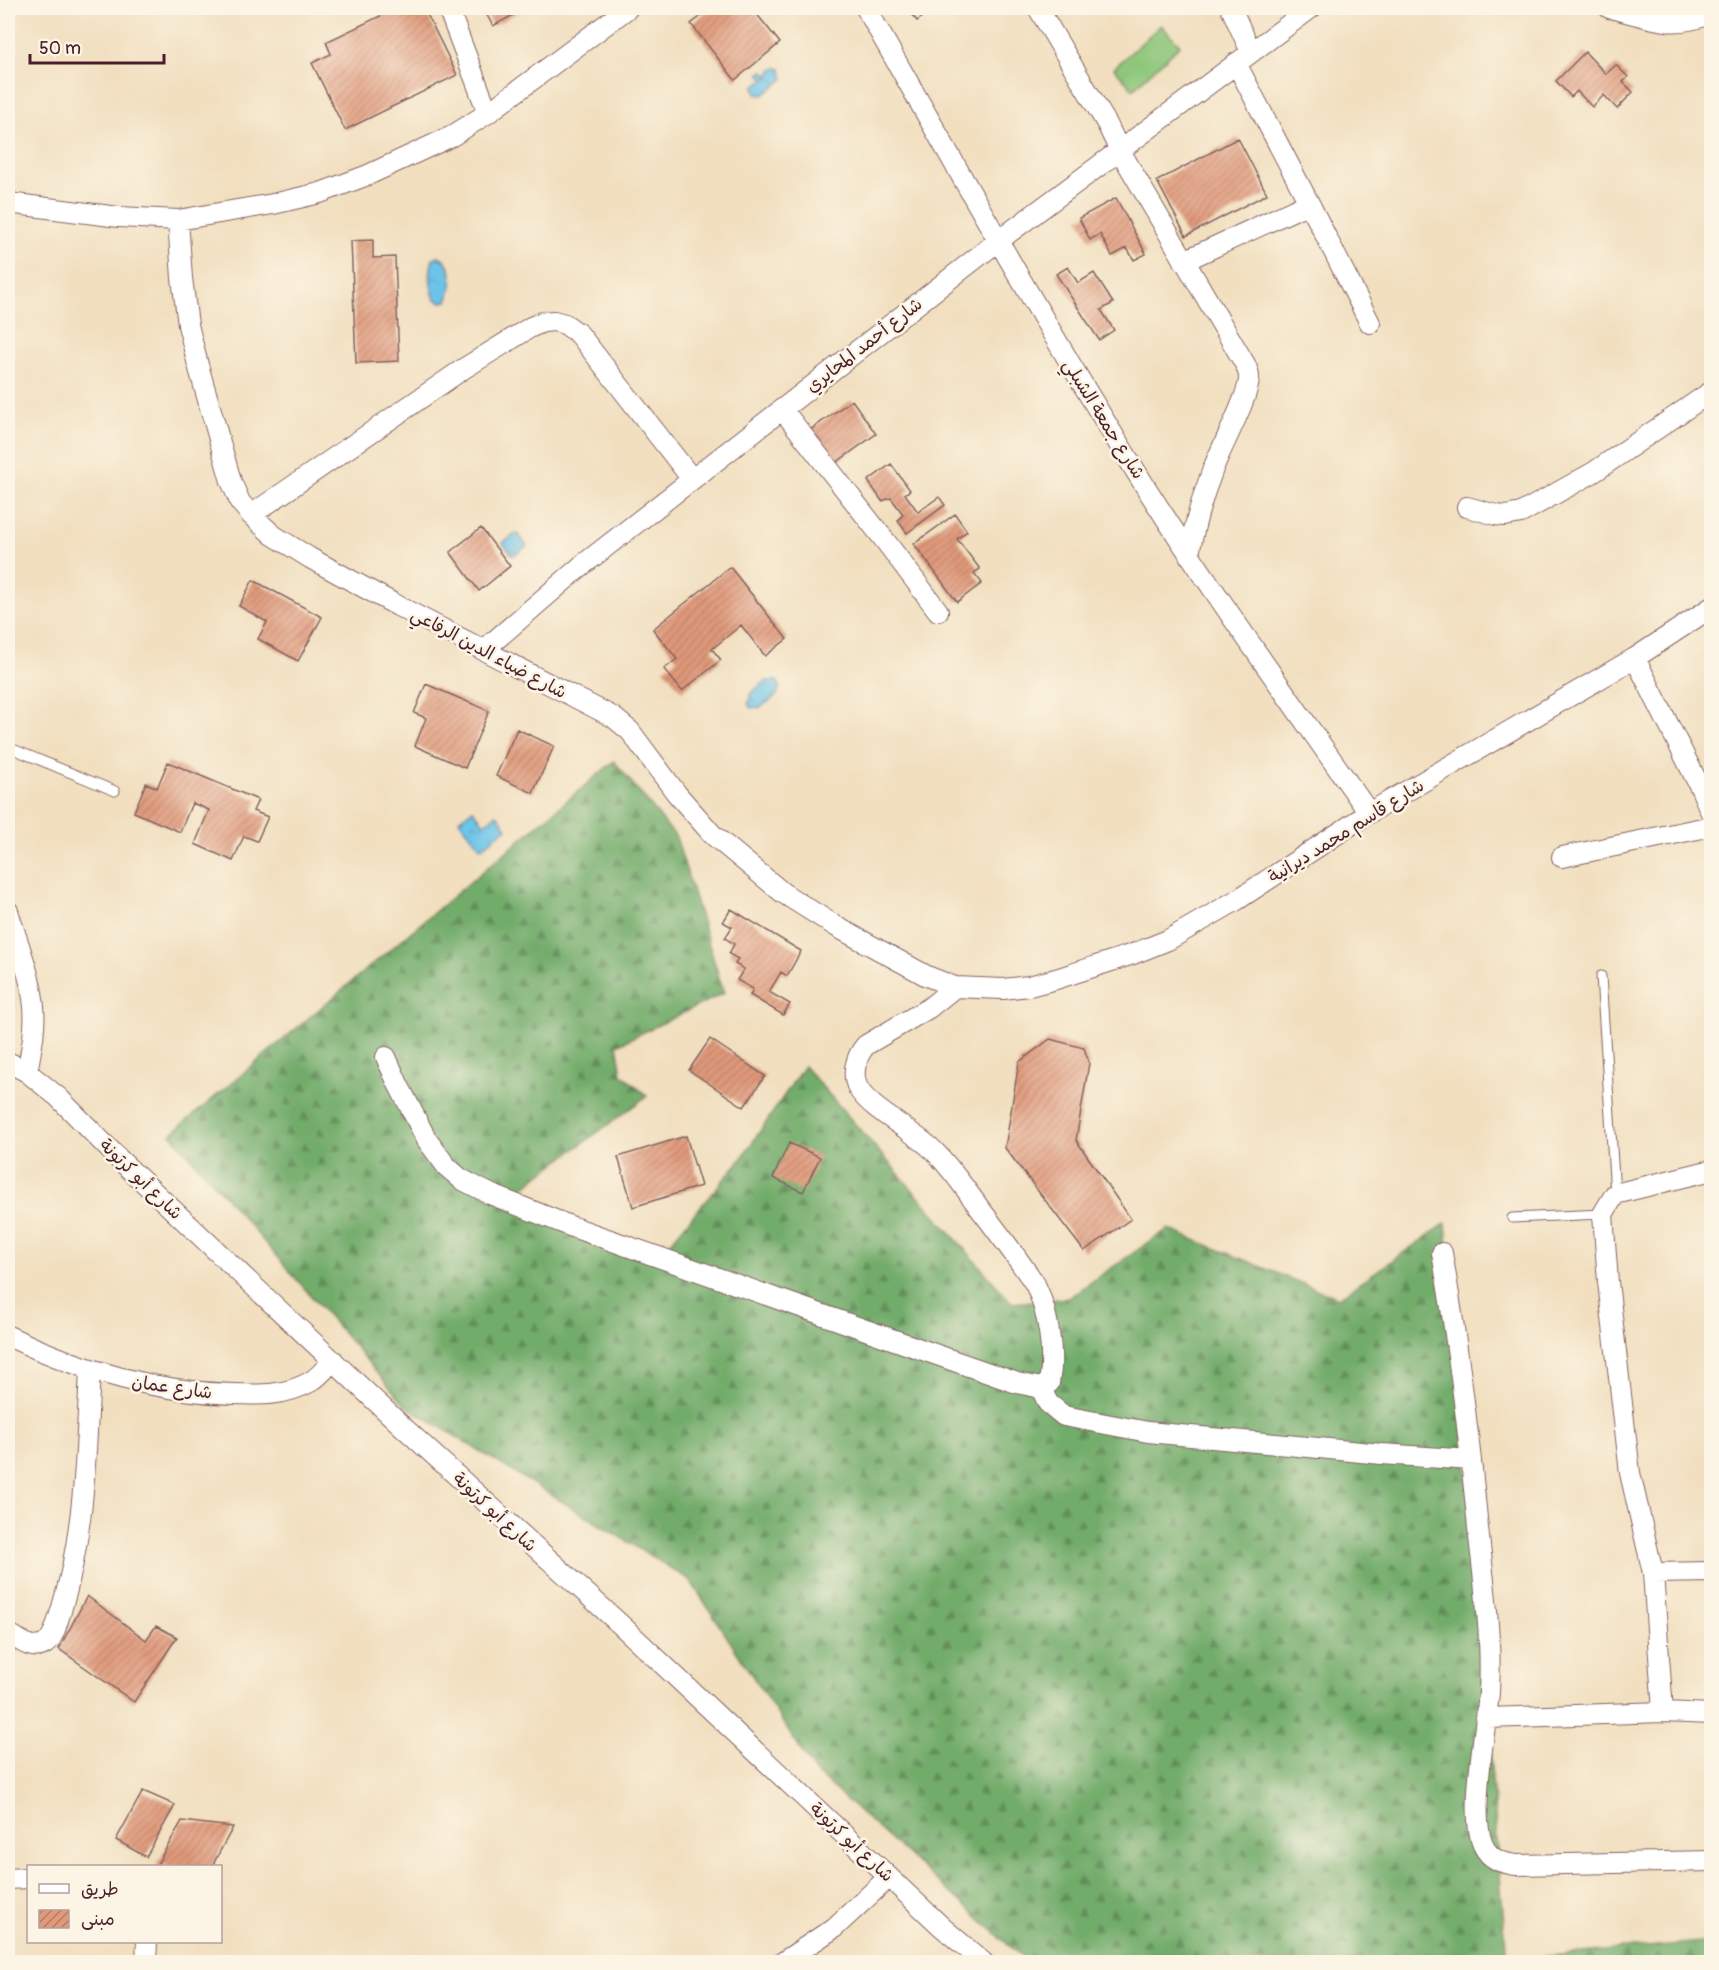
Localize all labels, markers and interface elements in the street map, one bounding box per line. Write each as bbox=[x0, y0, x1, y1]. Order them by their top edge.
scale bar bbox=[30, 27, 164, 65]
text: 50 m bbox=[39, 37, 81, 60]
street label: شارع أحمد المحايري bbox=[801, 293, 928, 399]
street label: شارع جمعة الشبلي bbox=[1054, 355, 1150, 486]
street label: شارع ضياء الدين الرفاعي bbox=[405, 603, 571, 708]
street label: شارع قاسم محمد ديرانية bbox=[1264, 774, 1429, 890]
street label: شارع أبو كرتونة bbox=[94, 1134, 187, 1225]
street label: شارع عمان bbox=[130, 1370, 214, 1405]
street label: شارع أبو كرتونة bbox=[448, 1468, 542, 1557]
street label: شارع أبو كرتونة bbox=[805, 1798, 899, 1887]
legend bbox=[27, 1865, 222, 1943]
text: طريق bbox=[81, 1878, 119, 1901]
text: مبنى bbox=[81, 1908, 115, 1931]

